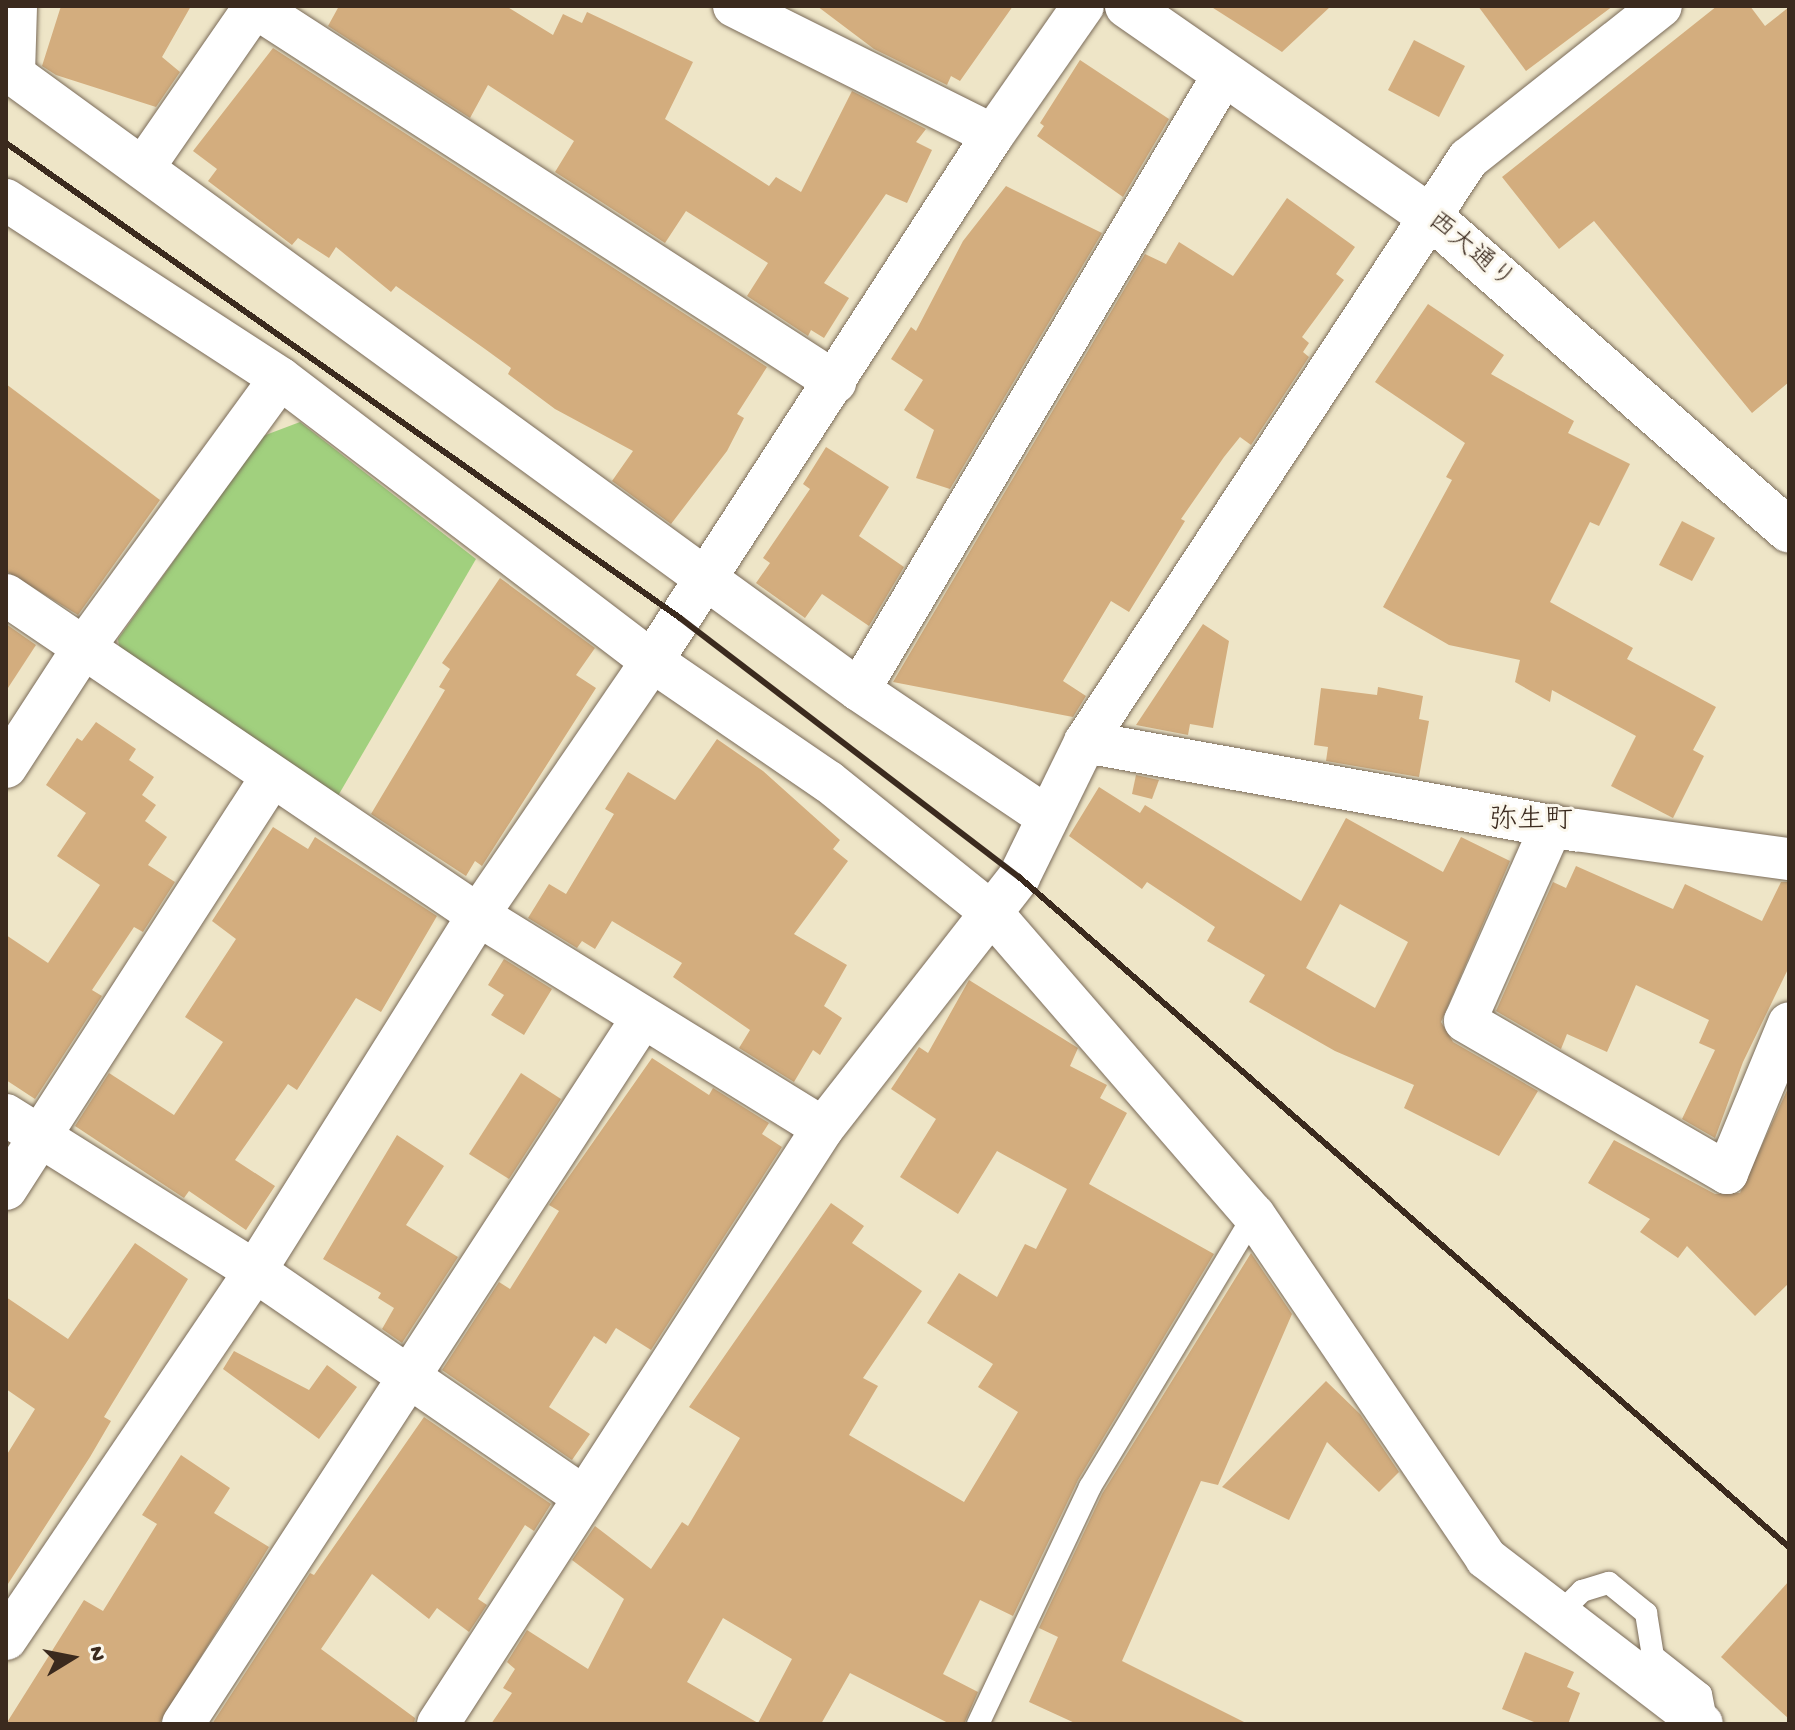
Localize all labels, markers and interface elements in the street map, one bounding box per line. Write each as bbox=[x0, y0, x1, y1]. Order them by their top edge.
street label: 西大通り bbox=[1420, 207, 1520, 297]
district label: 弥生町 bbox=[1489, 805, 1573, 839]
north arrow bbox=[32, 1618, 112, 1698]
text: N bbox=[82, 1644, 110, 1663]

